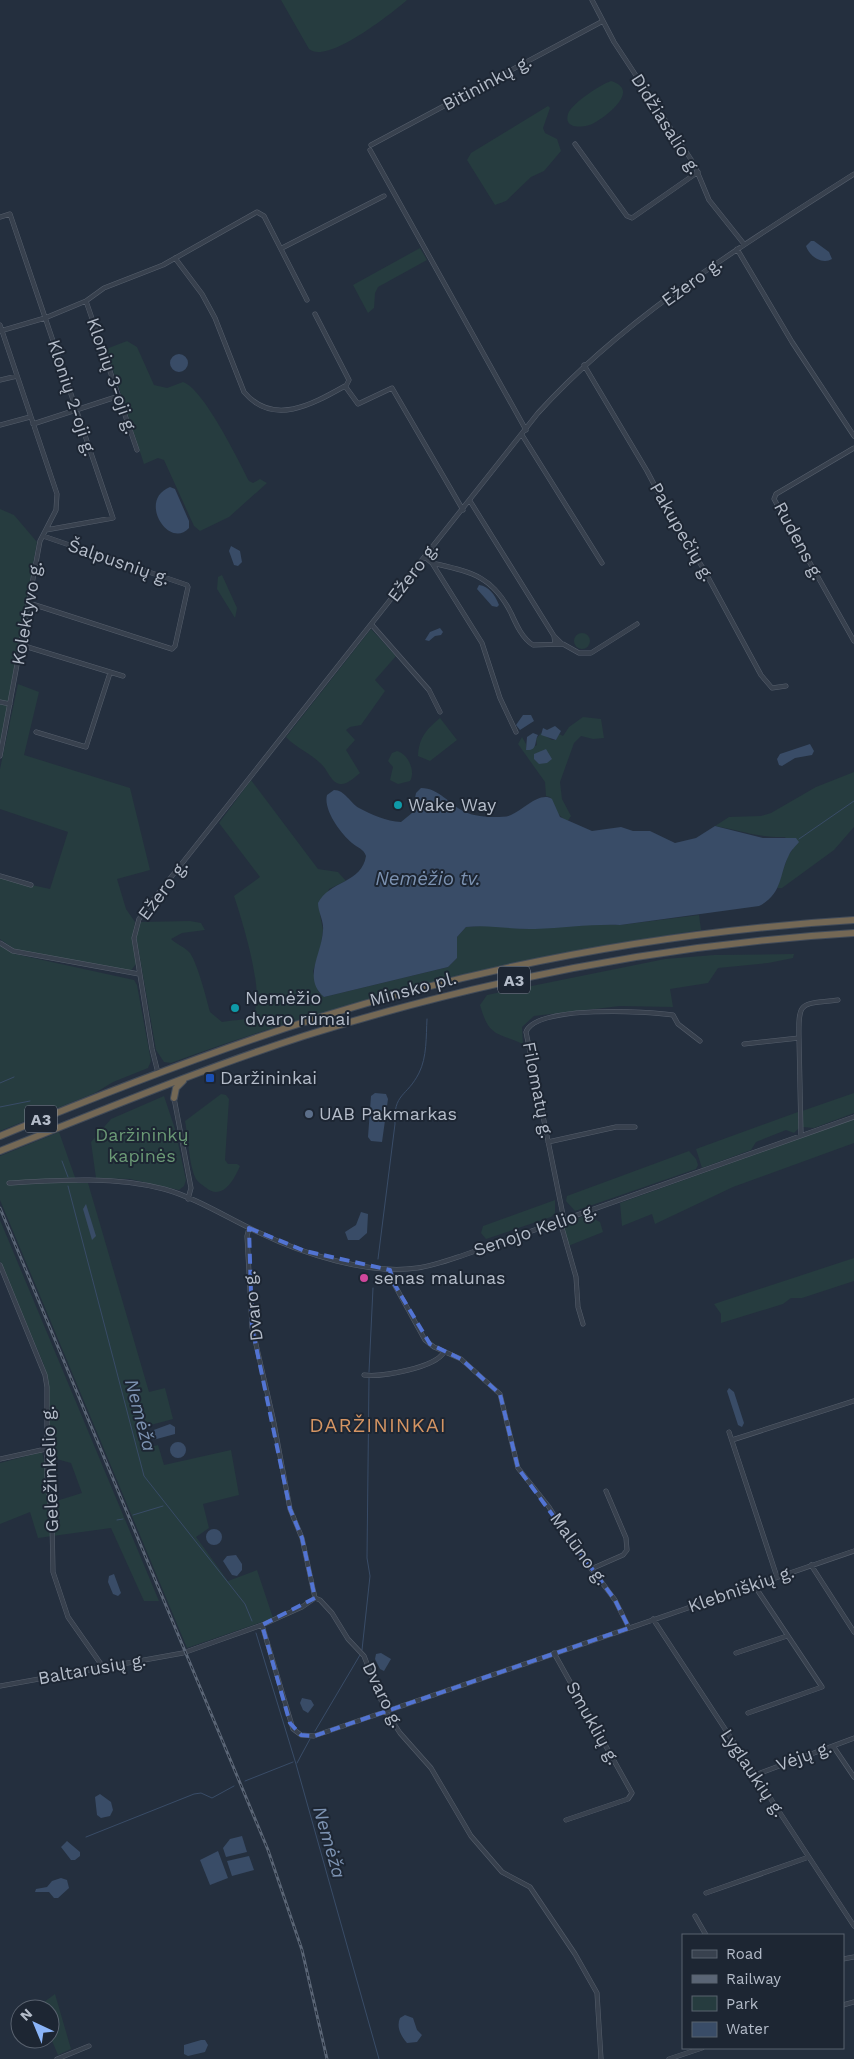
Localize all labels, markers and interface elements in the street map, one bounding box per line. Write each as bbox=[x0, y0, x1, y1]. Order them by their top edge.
street label: Bitininkų g. bbox=[439, 50, 535, 115]
street label: Didžiasalio g. bbox=[627, 69, 706, 178]
street label: Ežero g. bbox=[657, 253, 726, 311]
street label: Klonių 3-oji g. bbox=[83, 315, 142, 437]
street label: Klonių 2-oji g. bbox=[44, 337, 101, 459]
street label: Pakupečių g. bbox=[646, 479, 719, 585]
street label: Rudens g. bbox=[770, 498, 829, 584]
street label: Šalpusnių g. bbox=[65, 534, 173, 589]
street label: Ežero g. bbox=[383, 538, 442, 606]
street label: Kolektyvo g. bbox=[7, 559, 46, 667]
place label: Wake Way bbox=[408, 794, 497, 815]
marker: Wake Way bbox=[392, 799, 404, 811]
street label: Ežero g. bbox=[133, 856, 192, 924]
water label: Nemėžio tv. bbox=[375, 867, 481, 890]
road number: A3 bbox=[498, 966, 530, 994]
street label: Minsko pl. bbox=[367, 967, 459, 1010]
place label: Nemėžio dvaro rūmai bbox=[245, 987, 350, 1029]
marker: Nemėžio dvaro rūmai bbox=[229, 1002, 241, 1014]
street label: Filomatų g. bbox=[519, 1040, 558, 1140]
place label: Daržininkai bbox=[220, 1067, 317, 1088]
marker: Daržininkai bbox=[204, 1072, 216, 1084]
place label: UAB Pakmarkas bbox=[319, 1103, 457, 1124]
road number: A3 bbox=[25, 1106, 57, 1132]
marker: UAB Pakmarkas bbox=[303, 1108, 315, 1120]
park label: Daržininkų kapinės bbox=[95, 1124, 189, 1166]
street label: Senojo Kelio g. bbox=[471, 1199, 599, 1260]
place label: senas malunas bbox=[374, 1267, 506, 1288]
street label: Dvaro g. bbox=[238, 1270, 267, 1342]
marker: senas malunas bbox=[358, 1272, 370, 1284]
water label: Nemėža bbox=[120, 1376, 161, 1454]
street label: Geležinkelio g. bbox=[37, 1405, 62, 1533]
district label: DARŽININKAI bbox=[309, 1413, 447, 1437]
street label: Malūno g. bbox=[546, 1508, 613, 1589]
street label: Klebniškių g. bbox=[685, 1561, 797, 1617]
street label: Baltarusių g. bbox=[36, 1649, 147, 1688]
street label: Dvaro g. bbox=[359, 1658, 408, 1731]
street label: Smuklių g. bbox=[562, 1678, 625, 1768]
street label: Lyglaukių g. bbox=[716, 1725, 790, 1821]
street label: Vėjų g. bbox=[773, 1736, 834, 1775]
water label: Nemėža bbox=[308, 1803, 351, 1881]
legend bbox=[682, 1934, 844, 2049]
text: Road bbox=[726, 1945, 763, 1963]
text: Railway bbox=[726, 1970, 781, 1988]
text: Park bbox=[726, 1995, 759, 2013]
north arrow bbox=[10, 1999, 60, 2049]
text: N bbox=[17, 2005, 35, 2024]
text: Water bbox=[726, 2020, 769, 2038]

